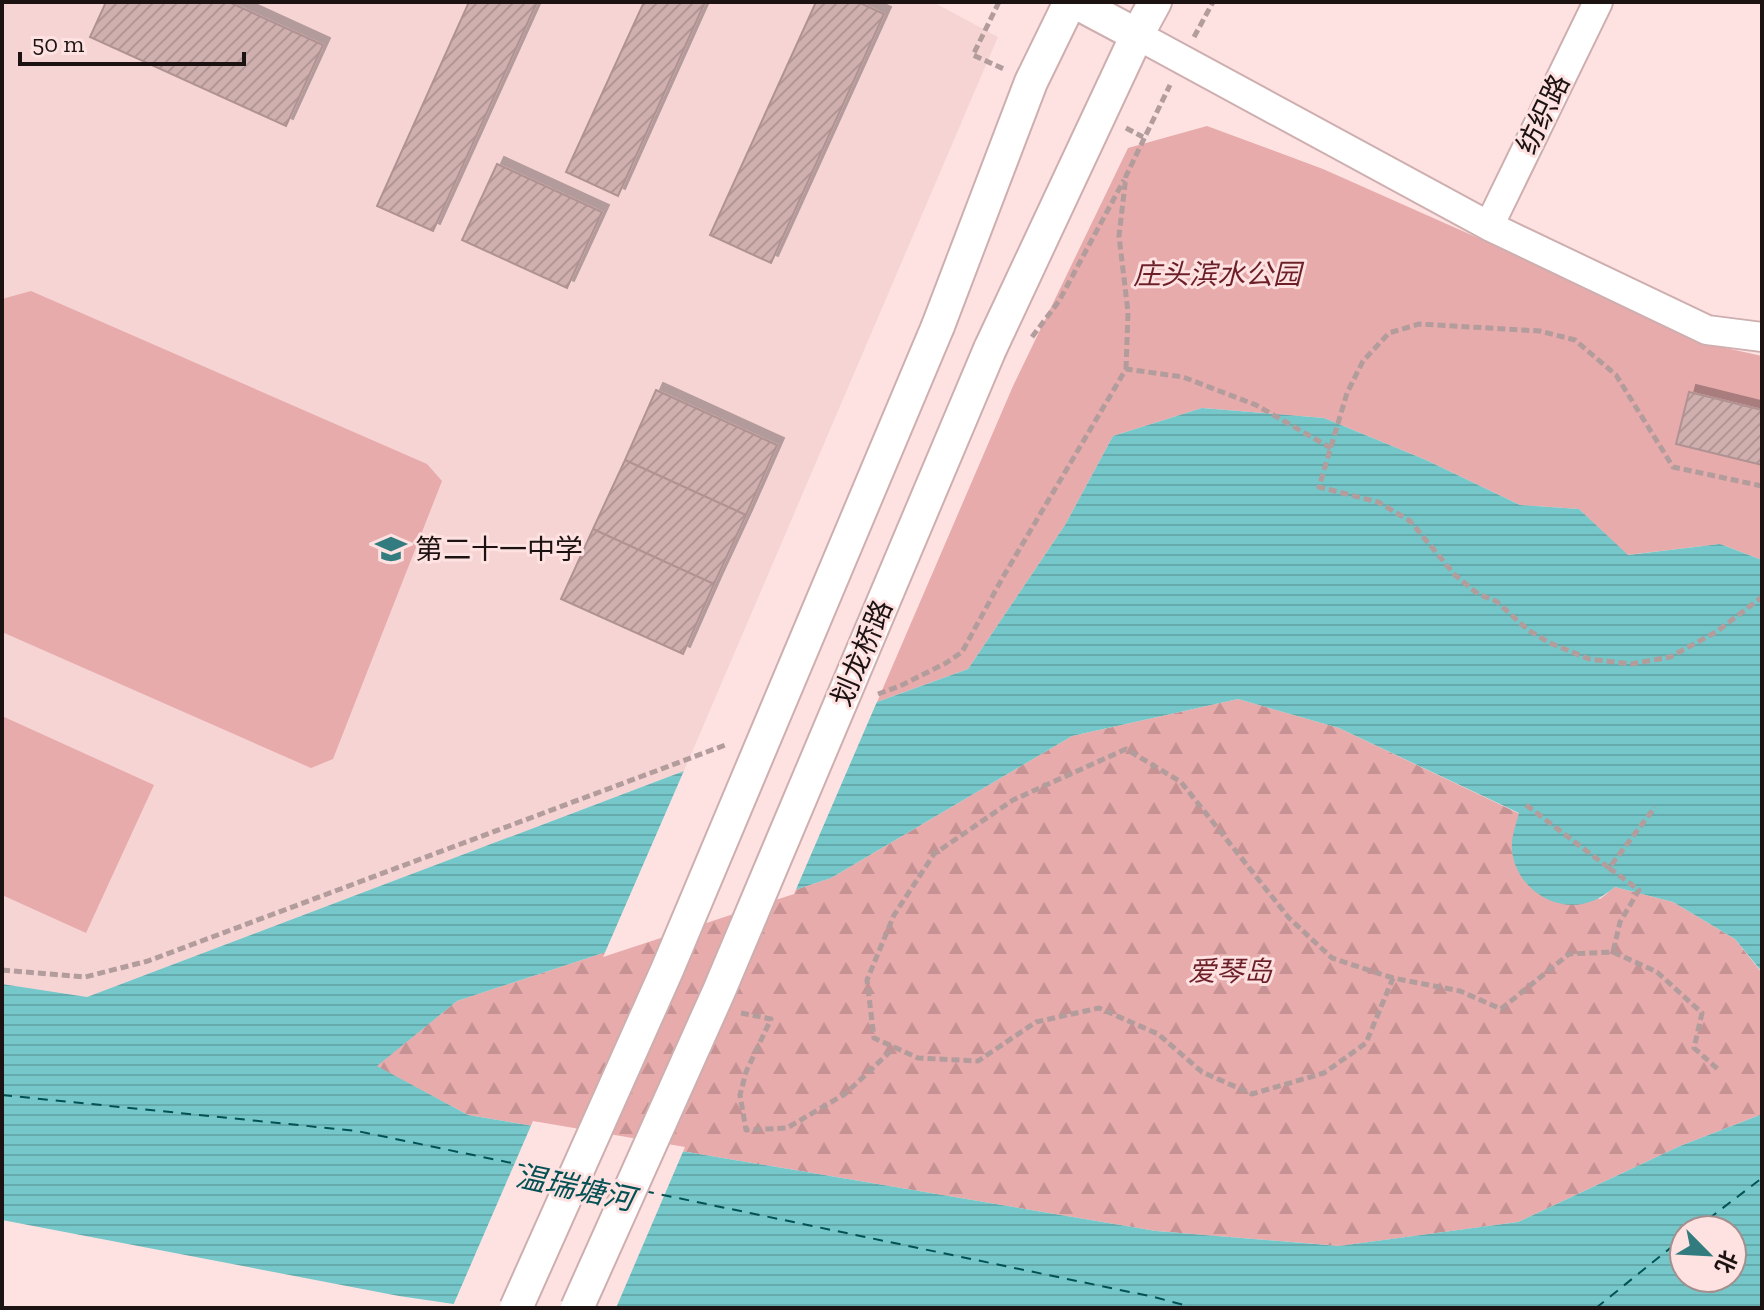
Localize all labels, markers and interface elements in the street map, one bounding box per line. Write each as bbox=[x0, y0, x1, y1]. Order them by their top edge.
scale bar bbox=[20, 16, 244, 66]
text: 50 m bbox=[32, 29, 85, 58]
street label: 纺织路 bbox=[1510, 69, 1576, 159]
park label: 庄头滨水公园 bbox=[1133, 258, 1305, 291]
school or university icon: 第二十一中学 bbox=[374, 532, 408, 566]
place label: 第二十一中学 bbox=[415, 533, 583, 566]
street label: 划龙桥路 bbox=[825, 595, 899, 711]
park label: 爱琴岛 bbox=[1188, 955, 1273, 988]
water label: 温瑞塘河 bbox=[513, 1158, 642, 1219]
north arrow bbox=[1668, 1214, 1748, 1294]
text: 北 bbox=[1709, 1246, 1743, 1277]

